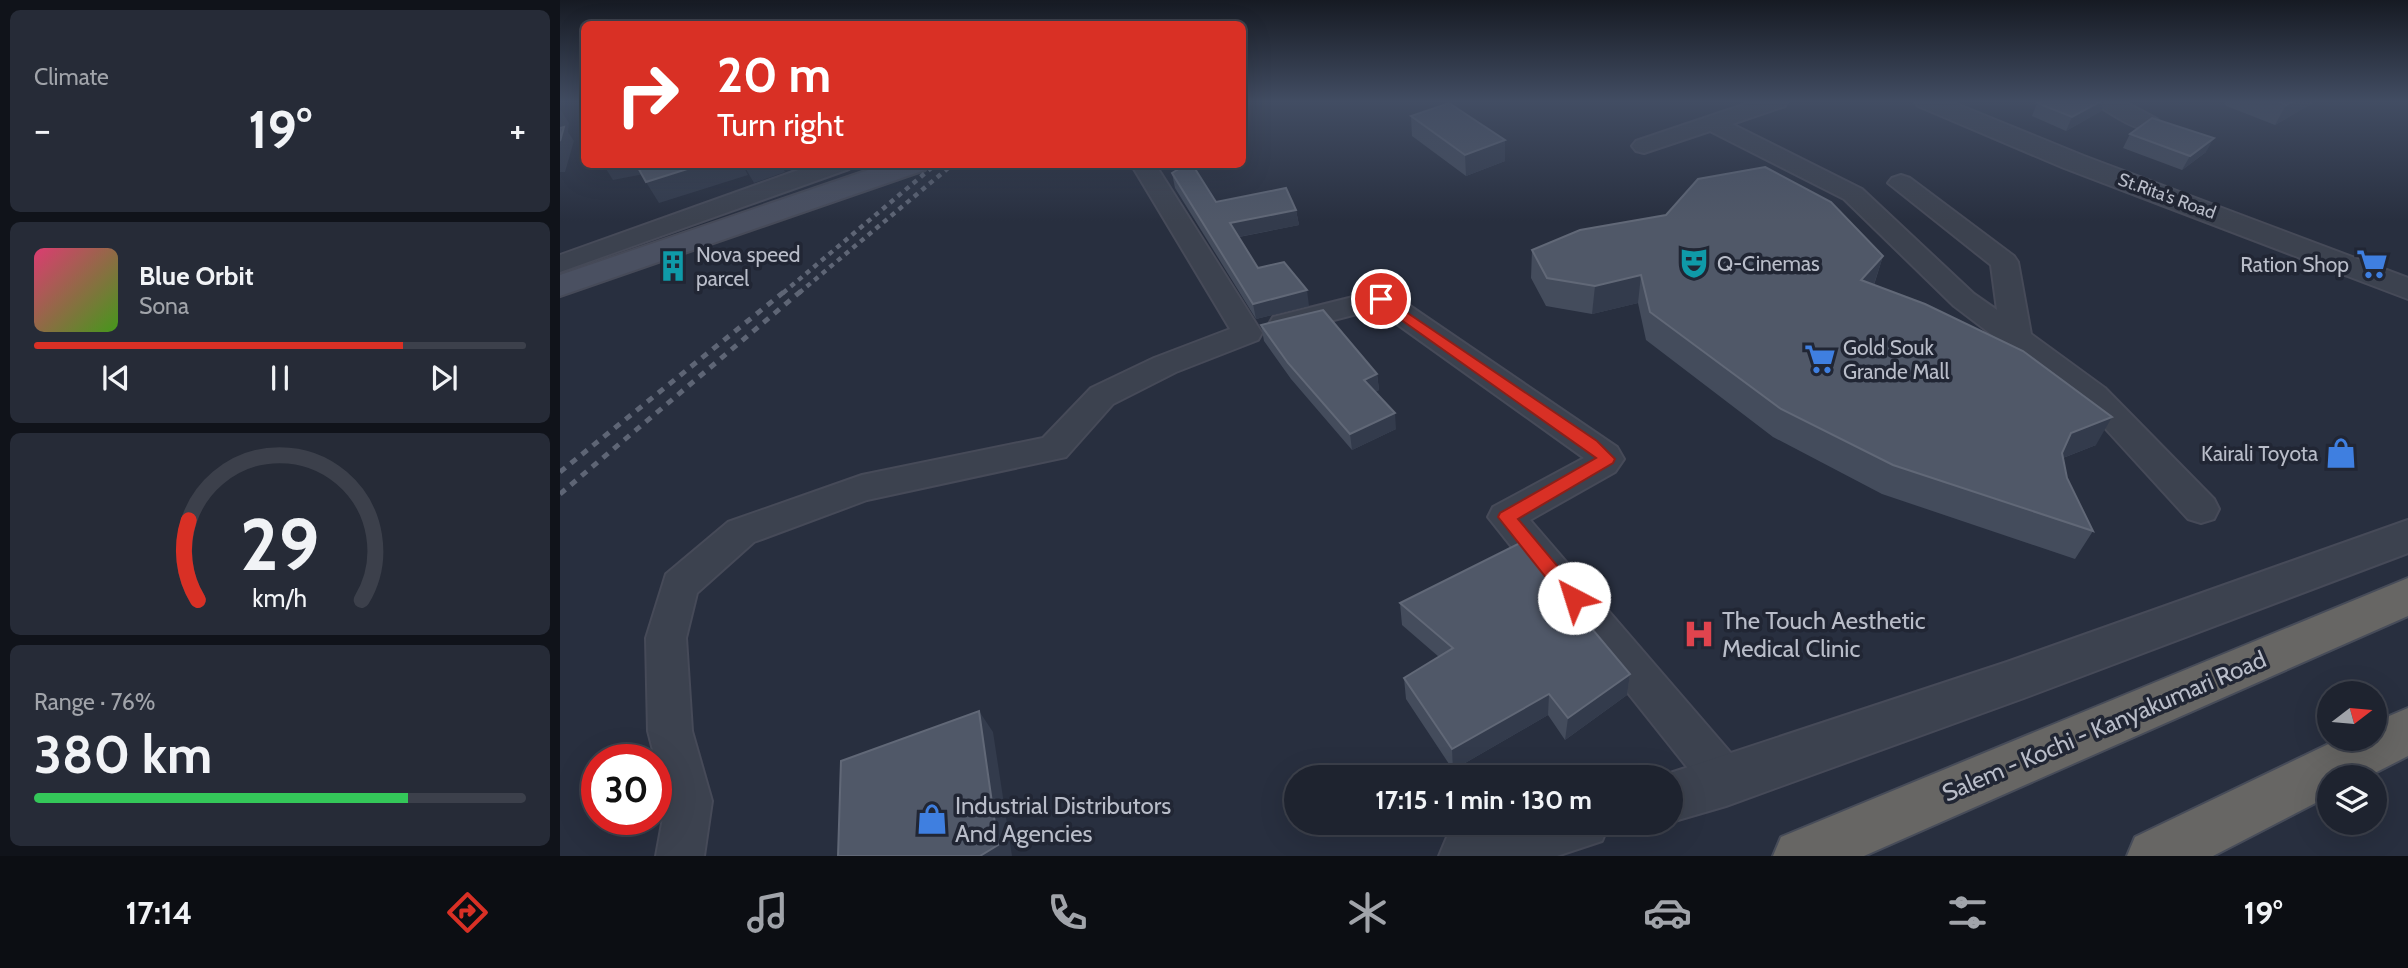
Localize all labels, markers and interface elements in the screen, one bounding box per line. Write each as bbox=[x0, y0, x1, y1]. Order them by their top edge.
text: 20 m bbox=[717, 45, 831, 104]
icon: right bbox=[602, 49, 693, 140]
text: Climate bbox=[34, 63, 109, 91]
text: 19° bbox=[248, 98, 312, 161]
text: Turn right bbox=[717, 105, 844, 144]
text: − bbox=[34, 106, 51, 153]
text: + bbox=[509, 106, 526, 153]
street label: St.Rita's Road bbox=[2115, 168, 2219, 224]
place label: Nova speed parcel bbox=[696, 242, 800, 291]
theatre icon: Q-Cinemas bbox=[1677, 246, 1711, 280]
supermarket icon: Ration Shop bbox=[2355, 247, 2389, 281]
building icon: Nova speed parcel bbox=[656, 249, 690, 283]
place label: Q-Cinemas bbox=[1717, 251, 1820, 276]
place label: Ration Shop bbox=[2240, 252, 2349, 277]
text: Blue Orbit bbox=[139, 260, 254, 292]
pin bbox=[1351, 269, 1411, 329]
icon: arrive bbox=[1362, 280, 1400, 318]
text: Sona bbox=[139, 292, 189, 320]
place label: Gold Souk Grande Mall bbox=[1843, 335, 1949, 384]
supermarket icon: Gold Souk Grande Mall bbox=[1803, 342, 1837, 376]
icon: previous bbox=[97, 359, 135, 397]
icon: pause bbox=[261, 359, 299, 397]
icon: next bbox=[425, 359, 463, 397]
shop icon: Kairali Toyota bbox=[2324, 436, 2358, 470]
place label: Kairali Toyota bbox=[2201, 441, 2318, 466]
text: 29 bbox=[240, 500, 320, 588]
position arrow bbox=[1537, 561, 1611, 635]
text: km/h bbox=[253, 583, 307, 613]
place label: The Touch Aesthetic Medical Clinic bbox=[1722, 606, 1926, 663]
hospital icon: The Touch Aesthetic Medical Clinic bbox=[1682, 617, 1716, 651]
street label: Salem - Kochi - Kanyakumari Road bbox=[1938, 644, 2270, 808]
north arrow bbox=[2317, 681, 2387, 751]
map controls bbox=[2317, 681, 2387, 835]
text: Range · 76% bbox=[34, 688, 155, 716]
text: 380 km bbox=[34, 723, 212, 786]
speed limit sign: 30 bbox=[581, 744, 672, 835]
button: layers bbox=[2317, 765, 2387, 835]
text: 17:15 · 1 min · 130 m bbox=[1375, 784, 1592, 816]
place label: Industrial Distributors And Agencies bbox=[955, 791, 1171, 848]
shop icon: Industrial Distributors And Agencies bbox=[915, 802, 949, 836]
icon: directions bbox=[443, 888, 492, 937]
icon: music bbox=[743, 888, 792, 937]
icon: phone bbox=[1043, 888, 1092, 937]
icon: climate bbox=[1343, 888, 1392, 937]
icon: car bbox=[1643, 888, 1692, 937]
icon: filters bbox=[1943, 888, 1992, 937]
text: 17:14 bbox=[126, 893, 192, 932]
text: 19° bbox=[2243, 893, 2282, 932]

